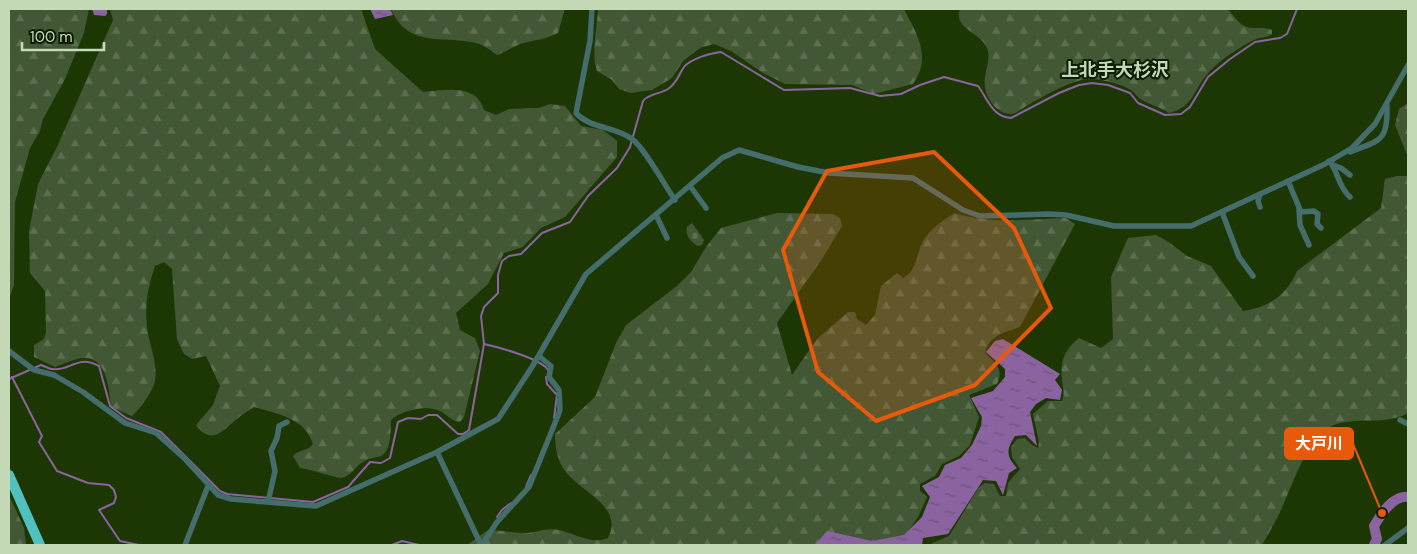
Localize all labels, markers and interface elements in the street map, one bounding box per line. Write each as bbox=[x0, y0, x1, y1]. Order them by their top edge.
scale bar bbox=[22, 20, 105, 52]
text: 100 m bbox=[30, 27, 73, 47]
district label: 上北手大杉沢 bbox=[1061, 58, 1169, 82]
callout: 大戸川 bbox=[1285, 428, 1353, 459]
text: 大戸川 bbox=[1295, 433, 1343, 454]

